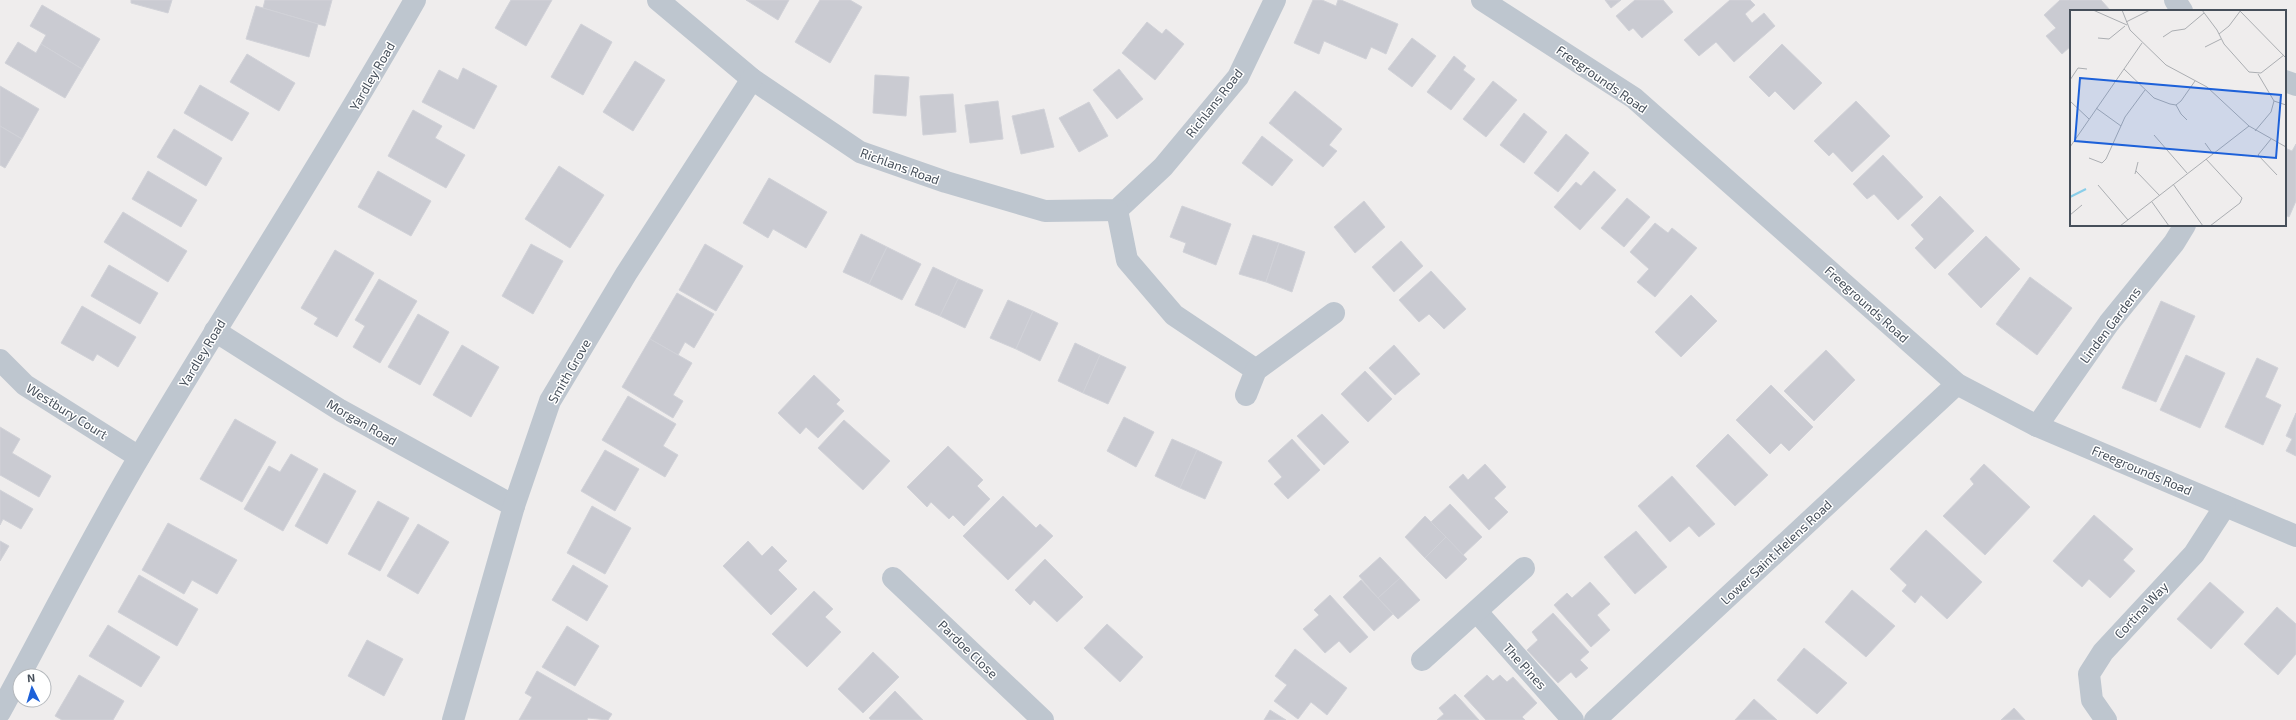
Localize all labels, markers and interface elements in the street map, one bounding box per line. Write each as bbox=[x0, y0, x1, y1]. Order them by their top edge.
inset map bbox=[2070, 10, 2286, 226]
street label: Yardley Road bbox=[346, 39, 398, 113]
street label: Freegrounds Road bbox=[1553, 42, 1651, 116]
street label: Richlans Road bbox=[1182, 65, 1246, 141]
street label: Richlans Road bbox=[858, 144, 942, 188]
street label: Freegrounds Road bbox=[1822, 262, 1912, 346]
street label: Linden Gardens bbox=[2076, 284, 2144, 366]
street label: Yardley Road bbox=[175, 316, 229, 390]
street label: Smith Grove bbox=[544, 336, 594, 406]
street label: Westbury Court bbox=[24, 380, 111, 442]
street label: Morgan Road bbox=[324, 395, 400, 449]
street label: Freegrounds Road bbox=[2089, 442, 2195, 498]
street label: Lower Saint Helens Road bbox=[1717, 496, 1835, 608]
street label: Cortina Way bbox=[2111, 578, 2171, 642]
street label: Pardoe Close bbox=[935, 617, 1001, 681]
street label: The Pines bbox=[1500, 639, 1550, 693]
north arrow bbox=[12, 668, 52, 708]
text: N bbox=[27, 671, 36, 684]

